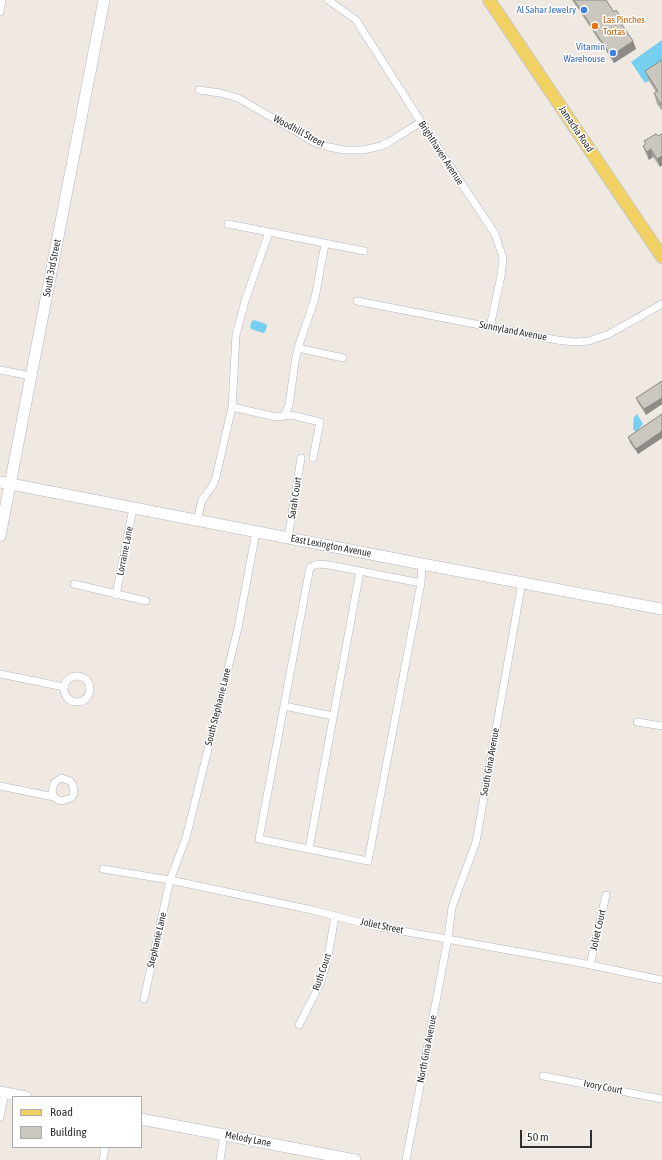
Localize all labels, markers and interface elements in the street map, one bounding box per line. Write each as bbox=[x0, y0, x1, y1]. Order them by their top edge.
place label: Al Sahar Jewelry bbox=[517, 4, 576, 16]
marker: Al Sahar Jewelry bbox=[579, 5, 589, 15]
place label: Las Pinches Tortas bbox=[603, 14, 645, 38]
marker: Las Pinches Tortas bbox=[590, 21, 600, 31]
place label: Vitamin Warehouse bbox=[563, 41, 605, 64]
marker: Vitamin Warehouse bbox=[608, 48, 618, 58]
street label: Jamacha Road bbox=[556, 104, 596, 154]
street label: Woodhill Street bbox=[271, 112, 327, 150]
street label: Brighthaven Avenue bbox=[416, 119, 466, 187]
street label: South 3rd Street bbox=[41, 238, 63, 298]
street label: Sunnyland Avenue bbox=[478, 319, 548, 343]
street label: Sarah Court bbox=[286, 476, 304, 520]
street label: Lorraine Lane bbox=[114, 525, 136, 577]
street label: East Lexington Avenue bbox=[290, 532, 372, 560]
street label: South Stephanie Lane bbox=[203, 667, 233, 747]
street label: South Gina Avenue bbox=[478, 727, 502, 797]
street label: Joliet Court bbox=[587, 908, 609, 952]
street label: Stephanie Lane bbox=[145, 911, 169, 969]
street label: Joliet Street bbox=[359, 916, 405, 936]
street label: Ruth Court bbox=[310, 952, 334, 992]
street label: North Gina Avenue bbox=[415, 1014, 439, 1084]
street label: Ivory Court bbox=[582, 1077, 624, 1097]
legend bbox=[12, 1096, 142, 1148]
text: Road bbox=[50, 1105, 73, 1119]
scale bar bbox=[522, 1122, 594, 1148]
text: Building bbox=[50, 1125, 87, 1139]
street label: Melody Lane bbox=[224, 1129, 272, 1149]
text: 50 m bbox=[527, 1130, 549, 1144]

